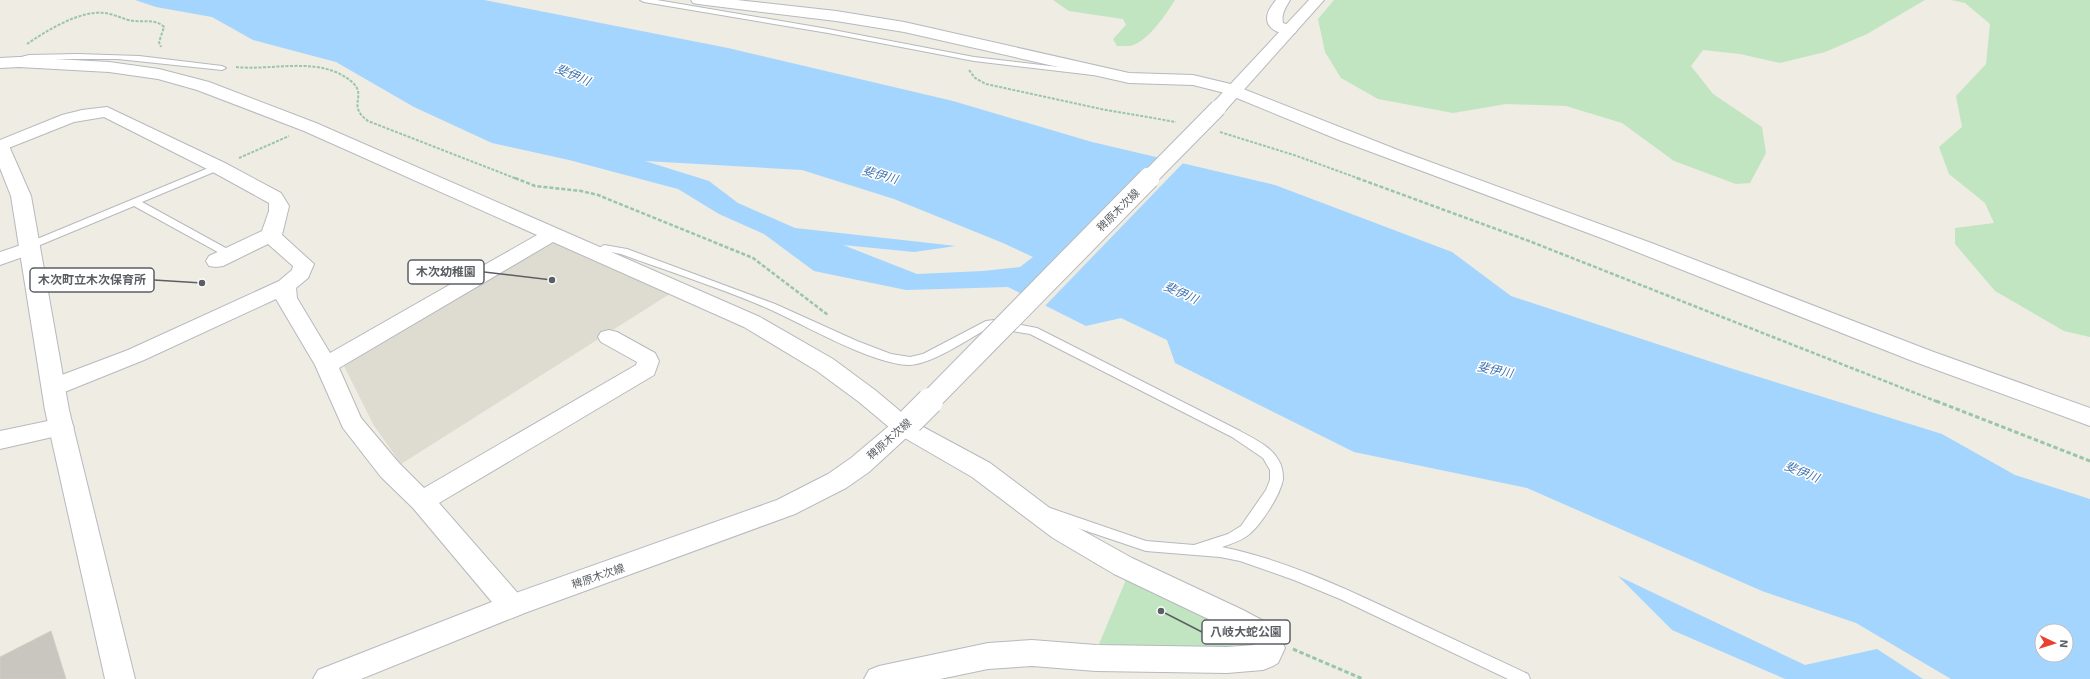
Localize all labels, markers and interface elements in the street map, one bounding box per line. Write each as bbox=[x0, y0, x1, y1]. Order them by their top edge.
water label: 斐伊川 bbox=[554, 61, 595, 88]
water label: 斐伊川 bbox=[861, 162, 901, 186]
street label: 稗原木次線 bbox=[1094, 186, 1142, 234]
callout: 木次幼稚園 bbox=[408, 260, 484, 284]
text: 木次幼稚園 bbox=[416, 264, 476, 278]
callout: 木次町立木次保育所 bbox=[30, 268, 154, 292]
text: 木次町立木次保育所 bbox=[38, 272, 146, 286]
water label: 斐伊川 bbox=[1162, 278, 1203, 307]
water label: 斐伊川 bbox=[1476, 358, 1516, 380]
street label: 稗原木次線 bbox=[864, 415, 913, 462]
water label: 斐伊川 bbox=[1783, 458, 1824, 485]
street label: 稗原木次線 bbox=[570, 560, 626, 591]
callout: 八岐大蛇公園 bbox=[1202, 620, 1290, 644]
north arrow bbox=[2034, 623, 2074, 663]
text: 八岐大蛇公園 bbox=[1210, 624, 1282, 638]
text: N bbox=[2058, 639, 2071, 648]

